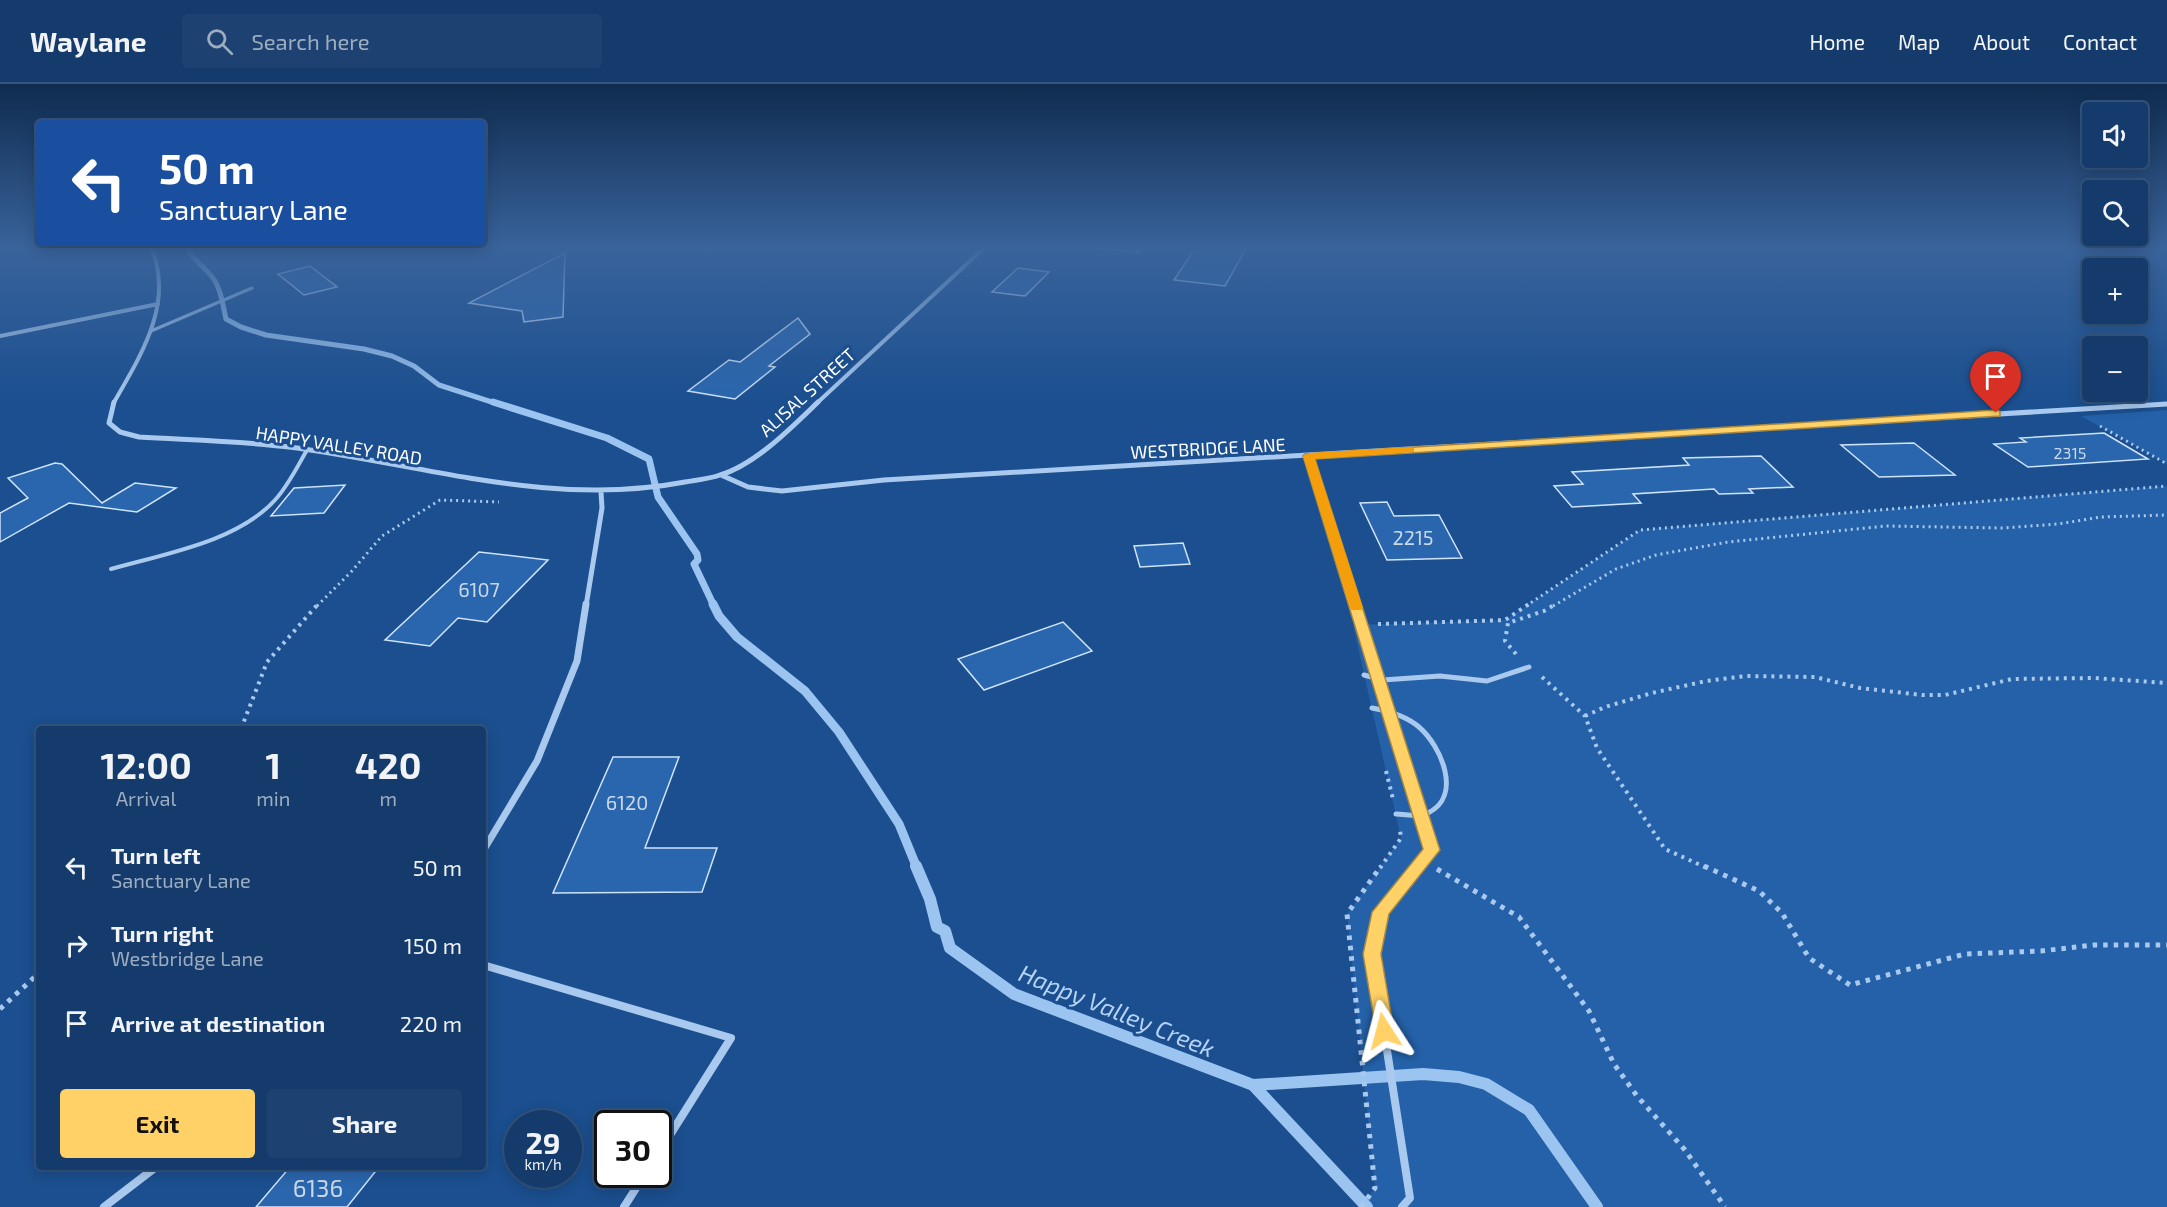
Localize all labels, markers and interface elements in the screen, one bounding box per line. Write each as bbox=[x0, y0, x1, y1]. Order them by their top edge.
search box bbox=[182, 14, 602, 68]
text: Waylane bbox=[30, 24, 146, 58]
icon: search bbox=[203, 25, 236, 58]
text: Search here bbox=[251, 28, 370, 54]
text: Home bbox=[1809, 29, 1865, 54]
text: Map bbox=[1898, 29, 1940, 54]
text: About bbox=[1973, 29, 2030, 54]
text: Contact bbox=[2063, 29, 2137, 54]
map controls bbox=[2082, 102, 2148, 402]
button: sound bbox=[2082, 102, 2148, 168]
text: 50 m bbox=[159, 142, 255, 192]
icon: left bbox=[60, 144, 138, 222]
button: search bbox=[2082, 180, 2148, 246]
text: Sanctuary Lane bbox=[159, 193, 348, 225]
button: + bbox=[2082, 258, 2148, 324]
button: − bbox=[2082, 336, 2148, 402]
street label: ALISAL STREET bbox=[754, 343, 860, 441]
pin bbox=[1970, 351, 2021, 413]
icon: arrive bbox=[1979, 360, 2012, 393]
street label: HAPPY VALLEY ROAD bbox=[254, 421, 424, 469]
street label: WESTBRIDGE LANE bbox=[1130, 433, 1286, 463]
house number: 2315 bbox=[2054, 443, 2086, 462]
house number: 2215 bbox=[1392, 525, 1434, 549]
house number: 6107 bbox=[458, 577, 500, 601]
text: 12:00 bbox=[101, 743, 192, 786]
text: 1 bbox=[265, 743, 281, 786]
text: 420 bbox=[355, 743, 421, 786]
text: Arrival bbox=[116, 786, 177, 810]
text: min bbox=[256, 786, 290, 810]
text: m bbox=[379, 786, 397, 810]
house number: 6120 bbox=[606, 790, 648, 814]
text: Turn left bbox=[111, 842, 200, 868]
icon: left bbox=[60, 851, 93, 884]
text: 50 m bbox=[413, 854, 462, 880]
text: Sanctuary Lane bbox=[111, 868, 251, 892]
text: Turn right bbox=[111, 920, 213, 946]
icon: right bbox=[60, 929, 93, 962]
text: 150 m bbox=[404, 932, 462, 958]
text: Westbridge Lane bbox=[111, 946, 264, 970]
water label: Happy Valley Creek bbox=[1015, 957, 1219, 1063]
position arrow bbox=[1352, 999, 1416, 1063]
icon: arrive bbox=[60, 1007, 93, 1040]
text: Arrive at destination bbox=[111, 1010, 325, 1036]
text: 220 m bbox=[400, 1010, 462, 1036]
button: Exit bbox=[60, 1089, 255, 1158]
button: Share bbox=[267, 1089, 462, 1158]
speed limit sign: 30 bbox=[594, 1110, 672, 1188]
text: 29 bbox=[525, 1124, 561, 1160]
text: km/h bbox=[524, 1155, 562, 1173]
house number: 6136 bbox=[293, 1173, 343, 1202]

